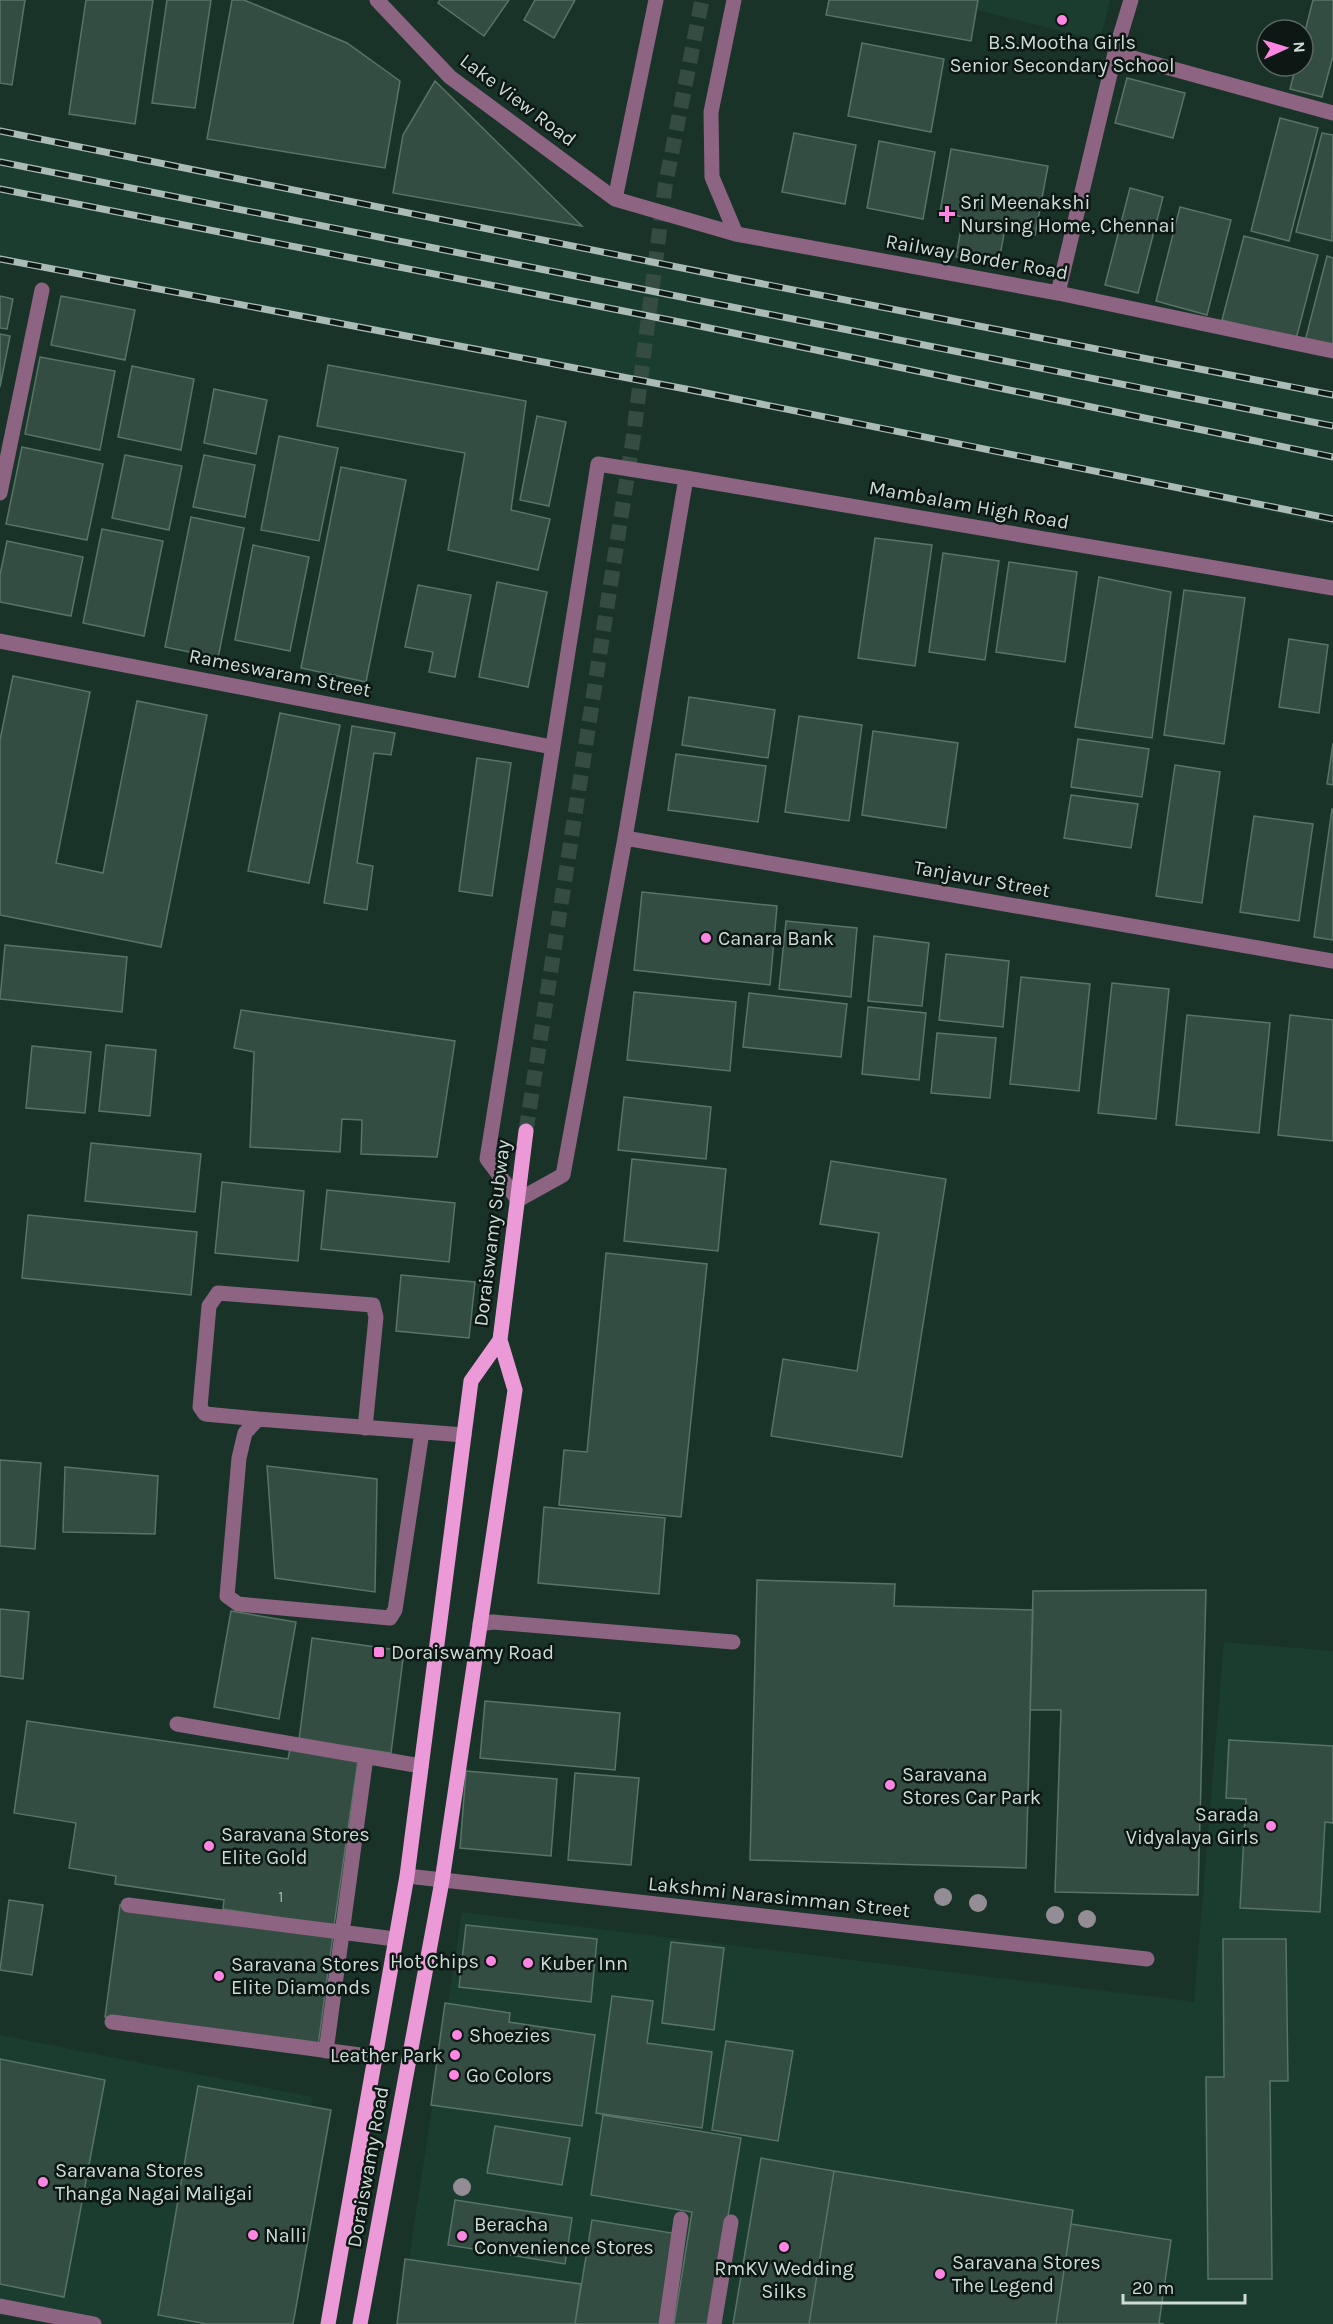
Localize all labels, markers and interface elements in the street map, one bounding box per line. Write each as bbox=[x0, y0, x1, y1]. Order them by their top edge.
marker: B.S.Mootha Girls Senior Secondary School bbox=[1055, 13, 1069, 27]
north arrow bbox=[1255, 18, 1315, 78]
place label: B.S.Mootha Girls Senior Secondary School bbox=[949, 31, 1175, 77]
text: N bbox=[1290, 41, 1309, 53]
street label: Lake View Road bbox=[455, 49, 581, 151]
place label: Sri Meenakshi Nursing Home, Chennai bbox=[960, 191, 1176, 237]
marker: Sri Meenakshi Nursing Home, Chennai bbox=[938, 205, 956, 223]
street label: Railway Border Road bbox=[884, 230, 1070, 284]
street label: Mambalam High Road bbox=[867, 476, 1071, 534]
street label: Rameswaram Street bbox=[187, 644, 373, 702]
street label: Tanjavur Street bbox=[912, 856, 1052, 902]
place label: Canara Bank bbox=[718, 927, 834, 950]
marker: Canara Bank bbox=[699, 931, 713, 945]
street label: Doraiswamy Subway bbox=[469, 1138, 515, 1328]
place label: Doraiswamy Road bbox=[391, 1641, 554, 1664]
marker: Doraiswamy Road bbox=[372, 1645, 386, 1659]
place label: Saravana Stores Car Park bbox=[902, 1763, 1041, 1809]
marker: Saravana Stores Car Park bbox=[883, 1778, 897, 1792]
place label: Sarada Vidyalaya Girls bbox=[1126, 1803, 1259, 1849]
marker: Sarada Vidyalaya Girls bbox=[1264, 1819, 1278, 1833]
place label: Saravana Stores Elite Gold bbox=[221, 1823, 370, 1869]
marker: Saravana Stores Elite Gold bbox=[202, 1839, 216, 1853]
street label: Lakshmi Narasimman Street bbox=[647, 1872, 912, 1922]
house number: 1 bbox=[278, 1887, 284, 1906]
place label: Hot Chips bbox=[390, 1950, 479, 1973]
place label: Kuber Inn bbox=[540, 1952, 628, 1975]
place label: Saravana Stores Elite Diamonds bbox=[231, 1953, 380, 1999]
marker: Hot Chips bbox=[484, 1954, 498, 1968]
marker: Kuber Inn bbox=[521, 1956, 535, 1970]
marker: Saravana Stores Elite Diamonds bbox=[212, 1969, 226, 1983]
place label: Shoezies bbox=[469, 2024, 551, 2047]
marker: Shoezies bbox=[450, 2028, 464, 2042]
place label: Leather Park bbox=[330, 2044, 443, 2067]
marker: Leather Park bbox=[448, 2048, 462, 2062]
place label: Go Colors bbox=[466, 2064, 552, 2087]
marker: Go Colors bbox=[447, 2068, 461, 2082]
street label: Doraiswamy Road bbox=[343, 2085, 393, 2249]
place label: Saravana Stores Thanga Nagai Maligai bbox=[55, 2159, 253, 2205]
marker: Saravana Stores Thanga Nagai Maligai bbox=[36, 2175, 50, 2189]
place label: Beracha Convenience Stores bbox=[474, 2213, 654, 2259]
place label: Nalli bbox=[265, 2224, 307, 2247]
marker: Nalli bbox=[246, 2228, 260, 2242]
marker: Beracha Convenience Stores bbox=[455, 2229, 469, 2243]
marker: RmKV Wedding Silks bbox=[777, 2240, 791, 2254]
place label: Saravana Stores The Legend bbox=[952, 2251, 1101, 2297]
place label: RmKV Wedding Silks bbox=[714, 2257, 854, 2303]
marker: Saravana Stores The Legend bbox=[933, 2267, 947, 2281]
scale bar bbox=[1123, 2267, 1244, 2305]
text: 20 m bbox=[1132, 2277, 1174, 2299]

